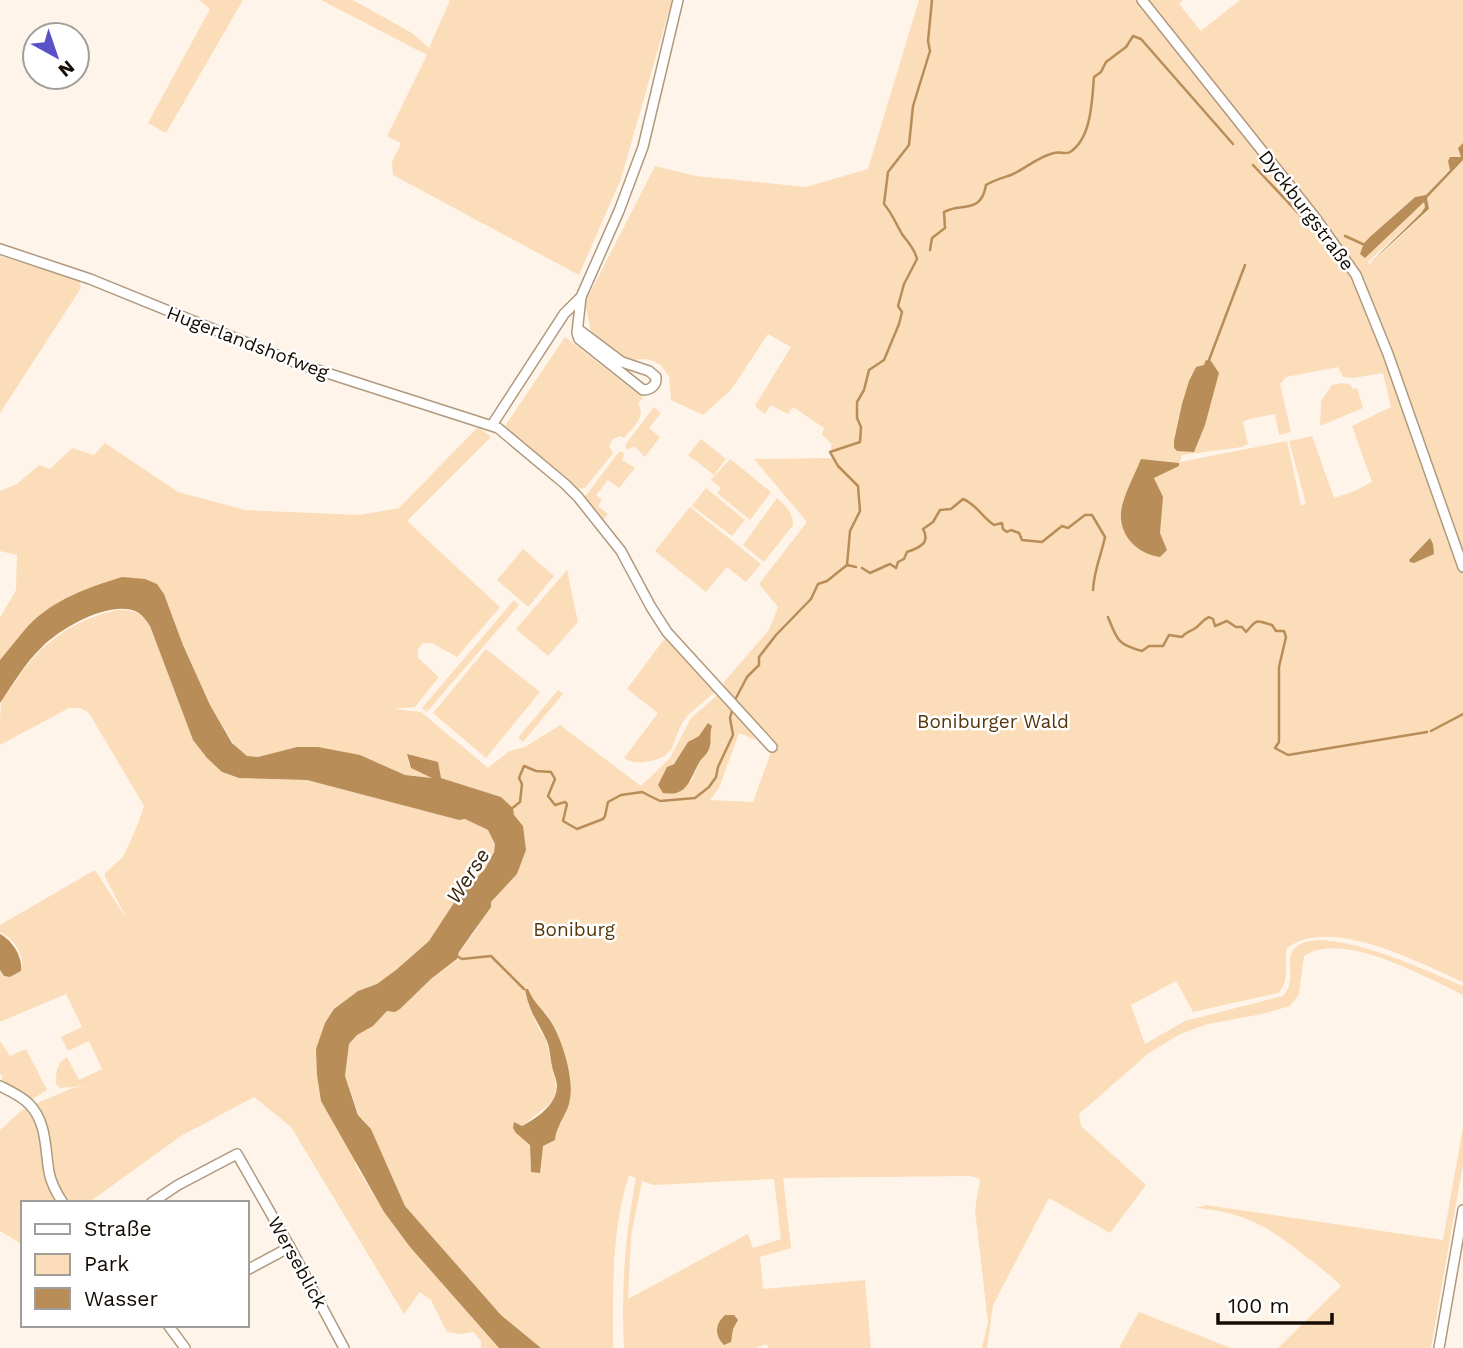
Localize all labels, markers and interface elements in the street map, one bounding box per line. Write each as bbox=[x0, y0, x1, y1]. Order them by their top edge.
north arrow bbox=[21, 21, 91, 91]
text: N bbox=[54, 55, 79, 82]
street label: Dyckburgstraße bbox=[1254, 146, 1359, 275]
street label: Hugerlandshofweg bbox=[164, 301, 333, 384]
park label: Boniburger Wald bbox=[917, 710, 1069, 733]
water label: Werse bbox=[440, 843, 495, 908]
park label: Boniburg bbox=[533, 918, 616, 941]
legend bbox=[21, 1201, 248, 1327]
street label: Werseblick bbox=[263, 1212, 332, 1312]
text: Straße bbox=[84, 1216, 152, 1241]
text: Park bbox=[84, 1251, 129, 1276]
scale bar bbox=[1218, 1282, 1332, 1326]
text: Wasser bbox=[84, 1286, 158, 1311]
text: 100 m bbox=[1228, 1293, 1290, 1318]

